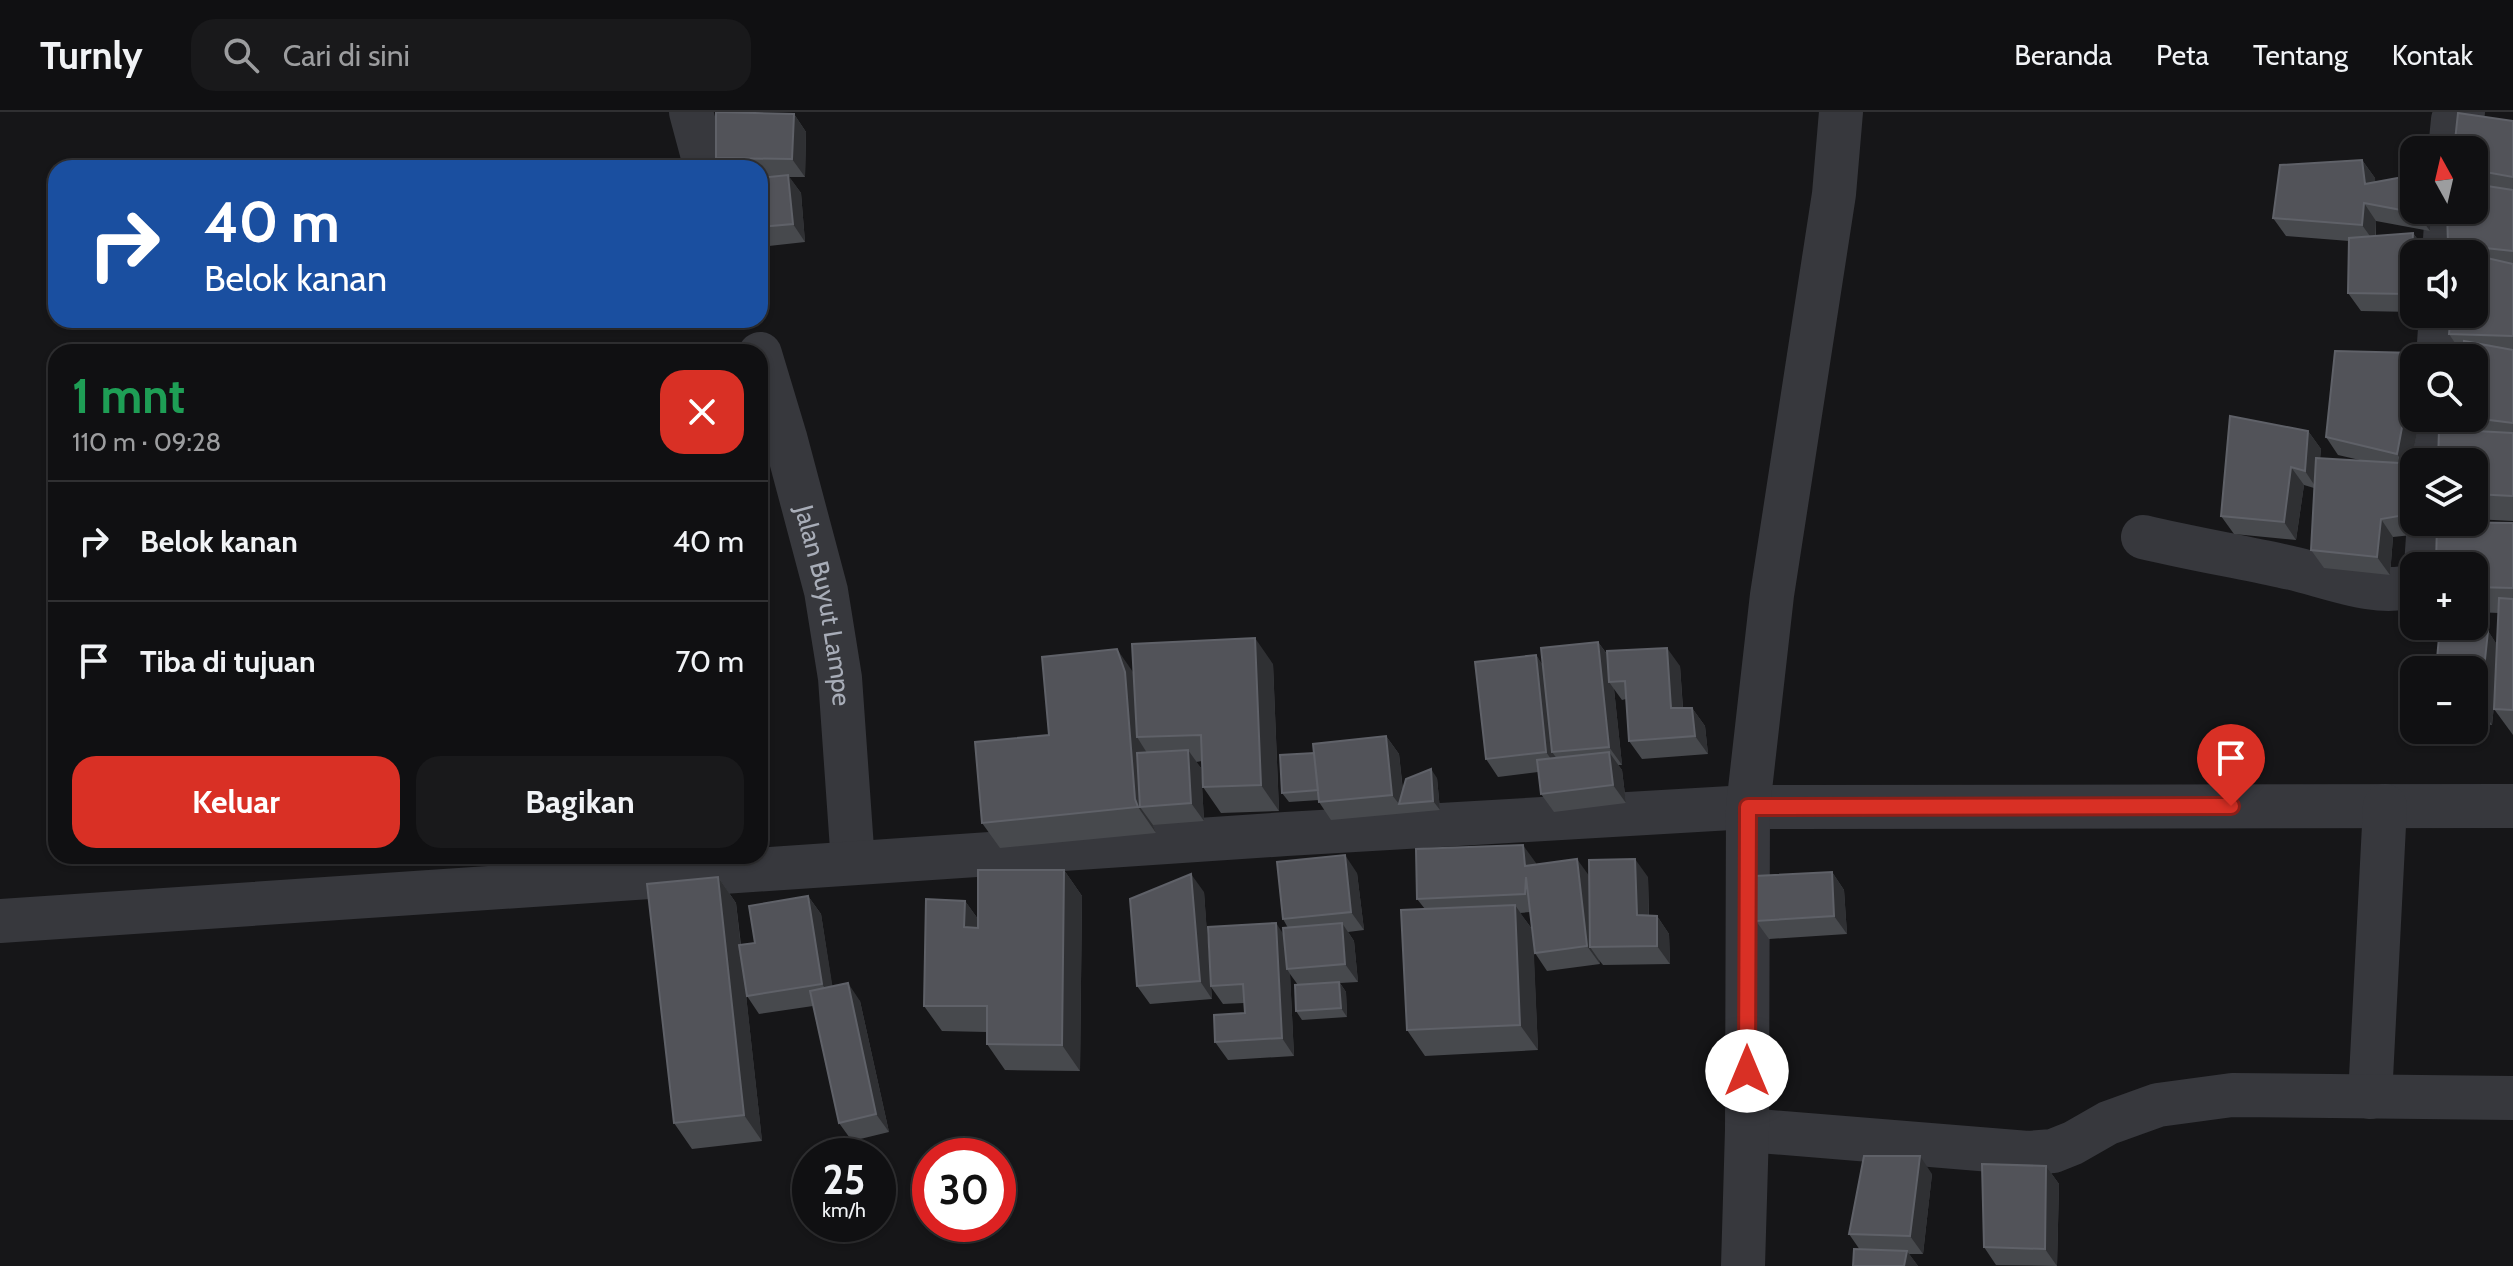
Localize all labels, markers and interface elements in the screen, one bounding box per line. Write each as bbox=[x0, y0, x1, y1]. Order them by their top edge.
search box bbox=[191, 19, 751, 91]
text: Turnly bbox=[40, 32, 143, 79]
icon: search bbox=[219, 33, 263, 77]
text: Cari di sini bbox=[283, 37, 410, 74]
text: Beranda bbox=[2014, 38, 2112, 72]
text: Peta bbox=[2156, 38, 2209, 72]
text: Tentang bbox=[2253, 38, 2348, 72]
text: Kontak bbox=[2392, 38, 2473, 72]
north arrow bbox=[2400, 136, 2488, 224]
map controls bbox=[2400, 136, 2488, 744]
text: 40 m bbox=[204, 188, 340, 256]
icon: right bbox=[72, 192, 176, 296]
button: sound bbox=[2400, 240, 2488, 328]
text: Belok kanan bbox=[204, 256, 387, 300]
button: search bbox=[2400, 344, 2488, 432]
text: 1 mnt bbox=[72, 367, 185, 425]
button: close bbox=[660, 370, 744, 454]
text: 110 m · 09:28 bbox=[72, 426, 221, 458]
button: layers bbox=[2400, 448, 2488, 536]
street label: Jalan Buyut Lampe bbox=[788, 501, 858, 707]
icon: right bbox=[72, 519, 116, 563]
text: Belok kanan bbox=[140, 523, 298, 560]
text: 40 m bbox=[673, 523, 744, 560]
button: + bbox=[2400, 552, 2488, 640]
icon: arrive bbox=[72, 639, 116, 683]
text: Tiba di tujuan bbox=[140, 643, 316, 680]
text: 70 m bbox=[675, 643, 744, 680]
button: − bbox=[2400, 656, 2488, 744]
pin bbox=[2197, 724, 2265, 806]
icon: arrive bbox=[2209, 736, 2253, 780]
button: Keluar bbox=[72, 756, 400, 848]
button: Bagikan bbox=[416, 756, 744, 848]
position arrow bbox=[1705, 1029, 1789, 1113]
speed limit sign: 30 bbox=[912, 1138, 1016, 1242]
text: 25 bbox=[823, 1155, 865, 1204]
text: km/h bbox=[822, 1198, 866, 1222]

